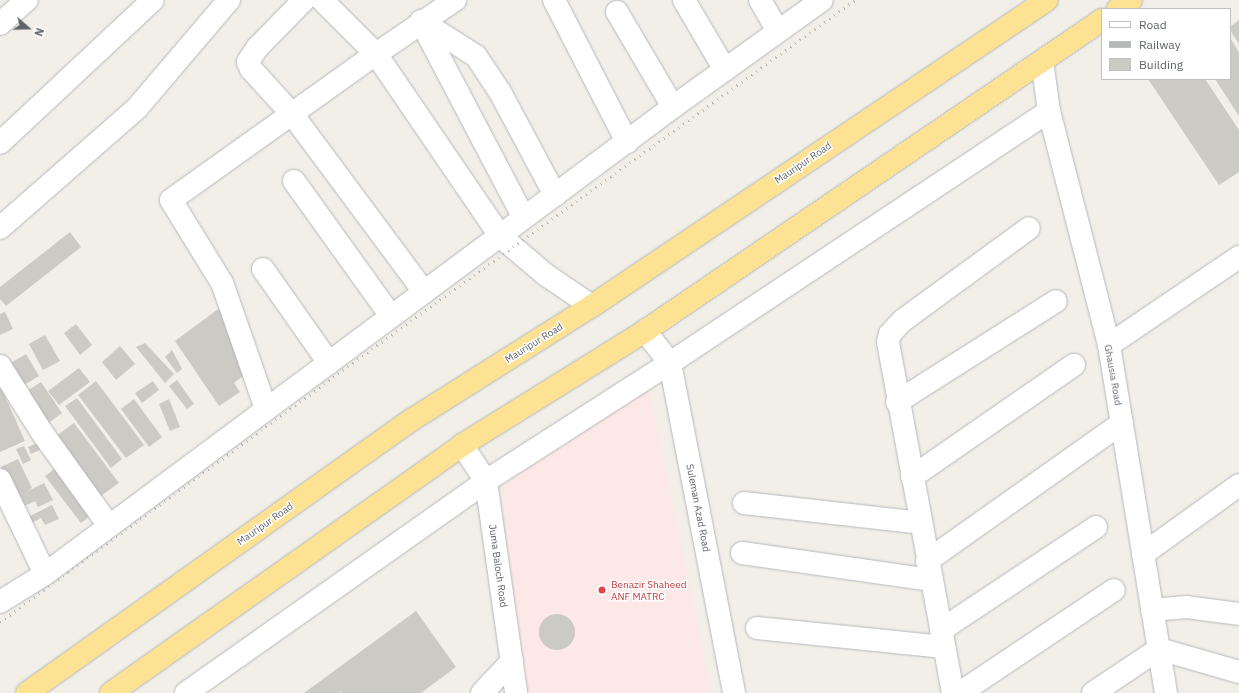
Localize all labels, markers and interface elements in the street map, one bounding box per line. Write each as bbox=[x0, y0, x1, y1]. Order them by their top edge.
north arrow bbox=[8, 8, 48, 48]
legend bbox=[1101, 8, 1231, 80]
text: Road bbox=[1139, 17, 1167, 32]
text: N bbox=[31, 26, 47, 38]
text: Railway bbox=[1139, 37, 1181, 52]
text: Building bbox=[1139, 57, 1183, 72]
street label: Mauripur Road bbox=[772, 140, 834, 186]
street label: Mauripur Road bbox=[503, 320, 565, 366]
street label: Ghausia Road bbox=[1102, 344, 1124, 406]
street label: Suleman Azad Road bbox=[684, 463, 712, 553]
street label: Mauripur Road bbox=[235, 500, 295, 548]
street label: Juma Baloch Road bbox=[486, 524, 510, 608]
place label: Benazir Shaheed ANF MATRC bbox=[611, 578, 686, 602]
marker: Benazir Shaheed ANF MATRC bbox=[596, 584, 608, 596]

